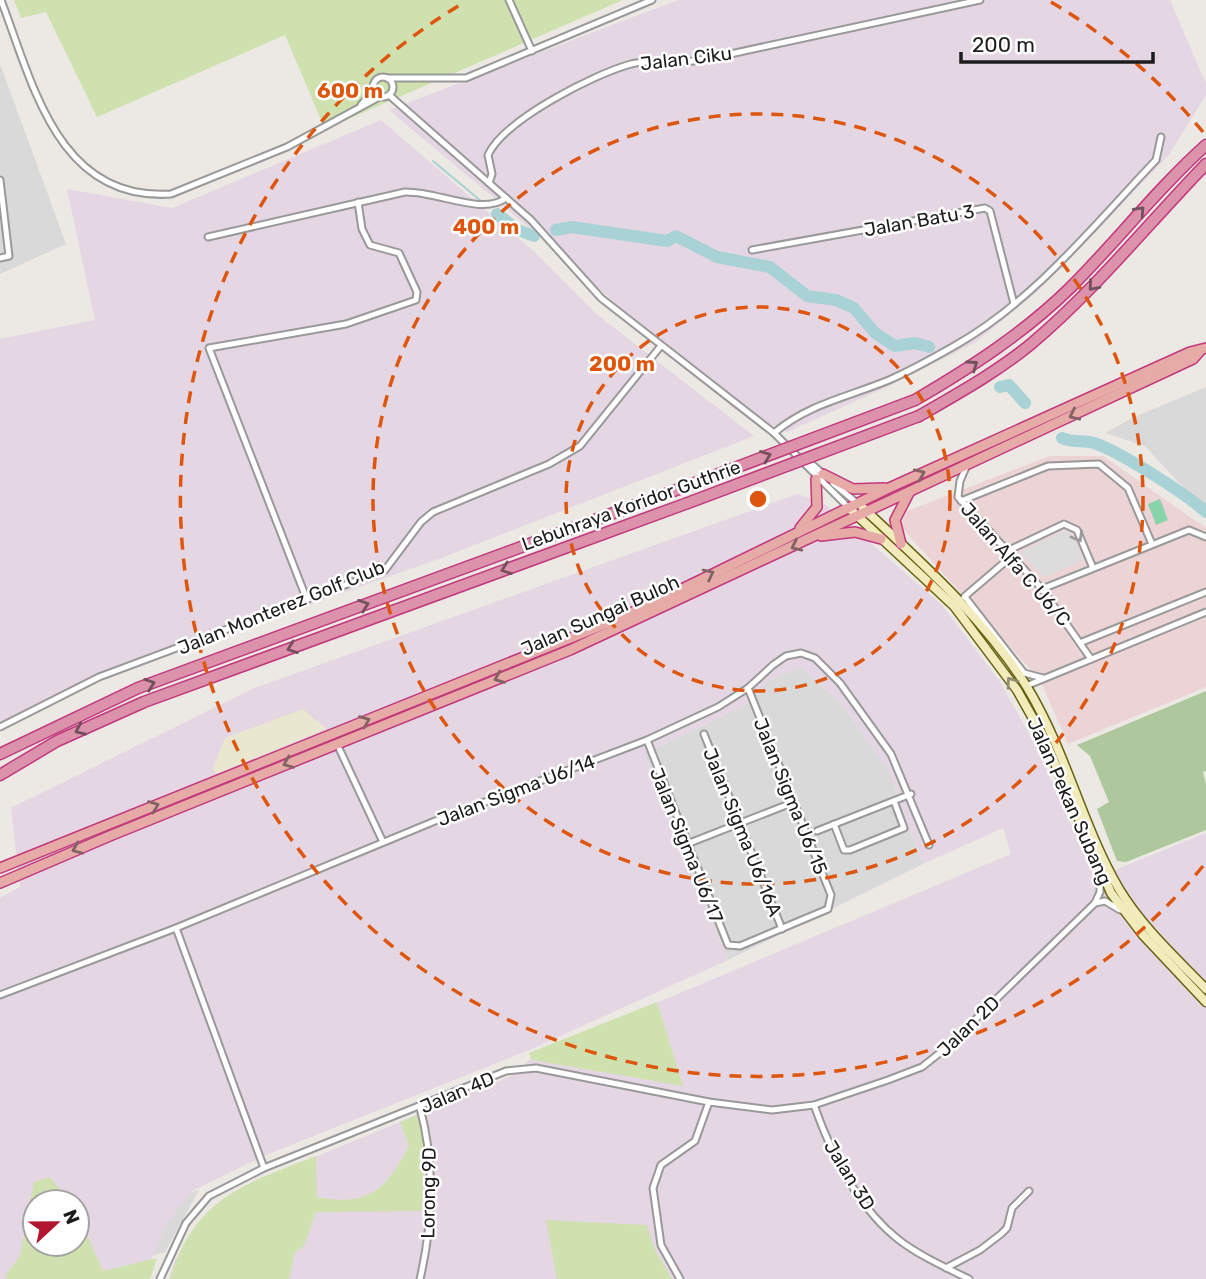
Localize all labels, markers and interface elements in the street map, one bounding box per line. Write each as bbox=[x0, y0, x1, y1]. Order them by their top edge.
scale bar bbox=[961, 21, 1154, 65]
text: 200 m bbox=[972, 32, 1035, 57]
street label: Jalan Ciku bbox=[639, 41, 733, 76]
text: 600 m bbox=[317, 78, 383, 103]
street label: Jalan Batu 3 bbox=[862, 199, 976, 242]
one-way arrow bbox=[1131, 206, 1144, 219]
text: 400 m bbox=[453, 214, 519, 239]
one-way arrow bbox=[1089, 277, 1101, 290]
text: 200 m bbox=[589, 351, 655, 376]
one-way arrow bbox=[965, 361, 978, 373]
one-way arrow bbox=[1069, 407, 1081, 421]
one-way arrow bbox=[759, 451, 771, 465]
street label: Lebuhraya Koridor Guthrie bbox=[519, 455, 744, 556]
one-way arrow bbox=[912, 468, 925, 482]
centre of rings bbox=[746, 487, 770, 511]
street label: Jalan Alfa C U6/C bbox=[956, 498, 1076, 631]
one-way arrow bbox=[1070, 529, 1084, 542]
one-way arrow bbox=[791, 538, 803, 552]
street label: Jalan Monterez Golf Club bbox=[174, 555, 388, 660]
one-way arrow bbox=[500, 561, 512, 575]
one-way arrow bbox=[702, 568, 714, 582]
street label: Jalan Sungai Buloh bbox=[518, 570, 683, 661]
one-way arrow bbox=[357, 599, 369, 613]
one-way arrow bbox=[287, 640, 299, 654]
one-way arrow bbox=[494, 670, 506, 684]
one-way arrow bbox=[1007, 677, 1019, 690]
one-way arrow bbox=[144, 678, 156, 692]
street label: Jalan Pekan Subang bbox=[1022, 714, 1117, 888]
one-way arrow bbox=[359, 715, 371, 729]
street label: Jalan Sigma U6/15 bbox=[749, 715, 832, 878]
one-way arrow bbox=[75, 722, 87, 736]
street label: Jalan Sigma U6/16A bbox=[698, 745, 787, 920]
street label: Jalan Sigma U6/14 bbox=[434, 750, 599, 831]
one-way arrow bbox=[283, 755, 295, 769]
street label: Jalan Sigma U6/17 bbox=[645, 764, 728, 926]
one-way arrow bbox=[148, 800, 160, 814]
one-way arrow bbox=[72, 841, 84, 855]
street label: Jalan 2D bbox=[932, 991, 1004, 1062]
street label: Jalan 4D bbox=[417, 1067, 498, 1118]
street label: Jalan 3D bbox=[819, 1136, 880, 1215]
street label: Lorong 9D bbox=[416, 1147, 441, 1239]
north arrow bbox=[21, 1188, 91, 1258]
text: N bbox=[58, 1206, 85, 1227]

